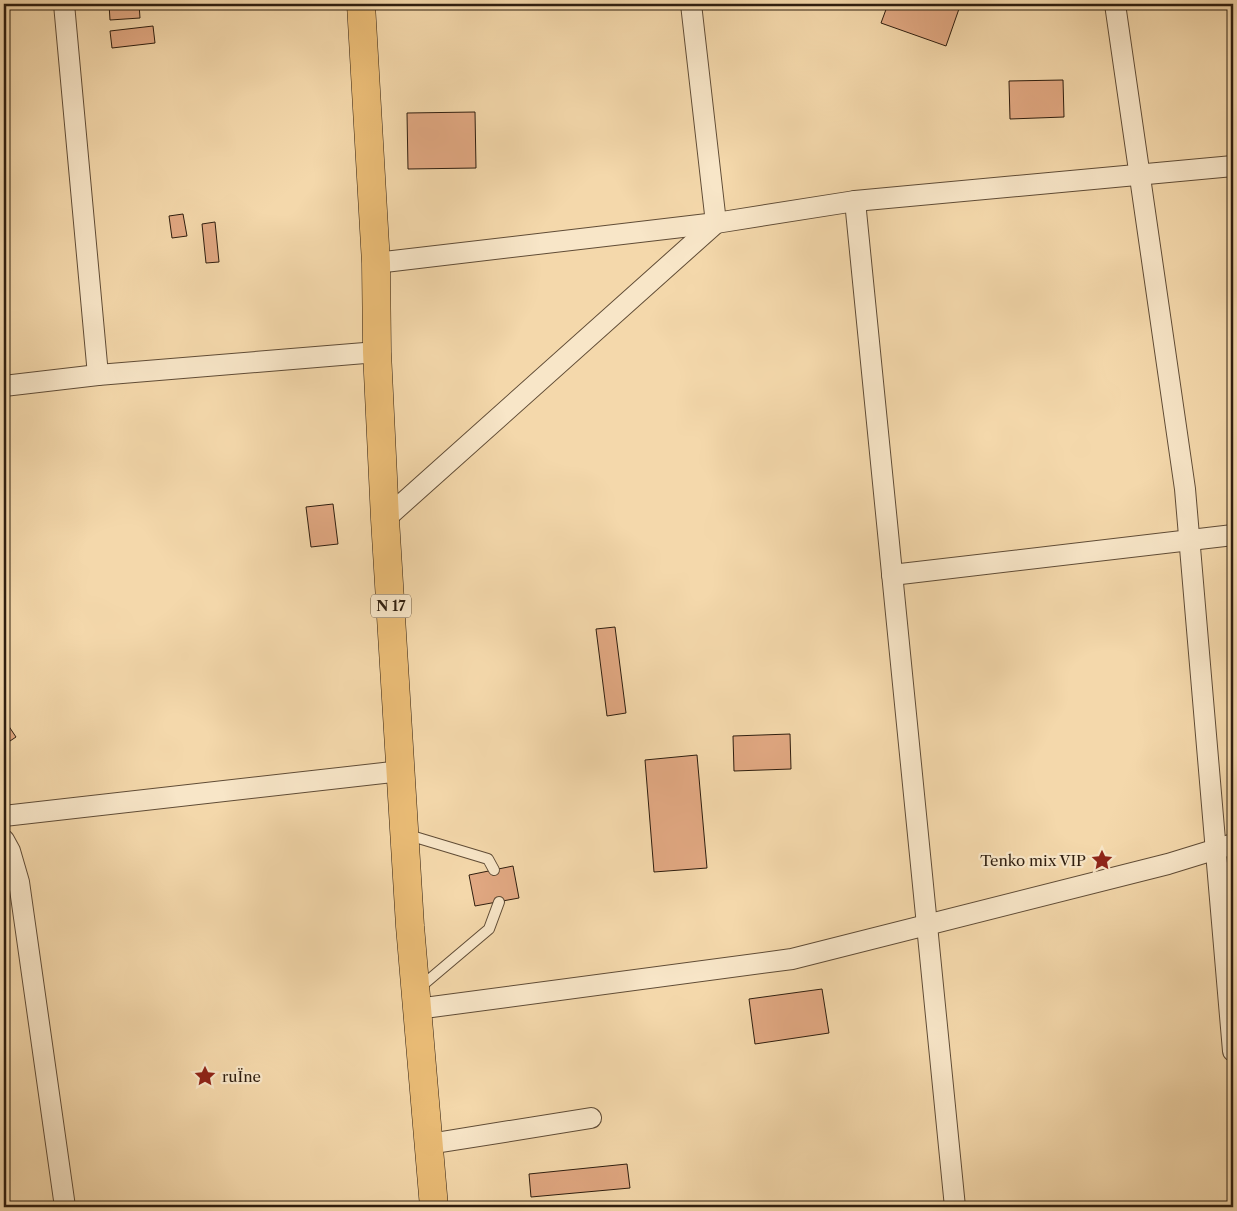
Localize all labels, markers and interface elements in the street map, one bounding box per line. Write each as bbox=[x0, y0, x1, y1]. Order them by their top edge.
road number: N 17 bbox=[371, 594, 411, 618]
place icon: Tenko mix VIP bbox=[1089, 847, 1115, 873]
place label: Tenko mix VIP bbox=[980, 851, 1086, 870]
place icon: ruÏne bbox=[192, 1063, 218, 1089]
place label: ruÏne bbox=[222, 1067, 261, 1086]

